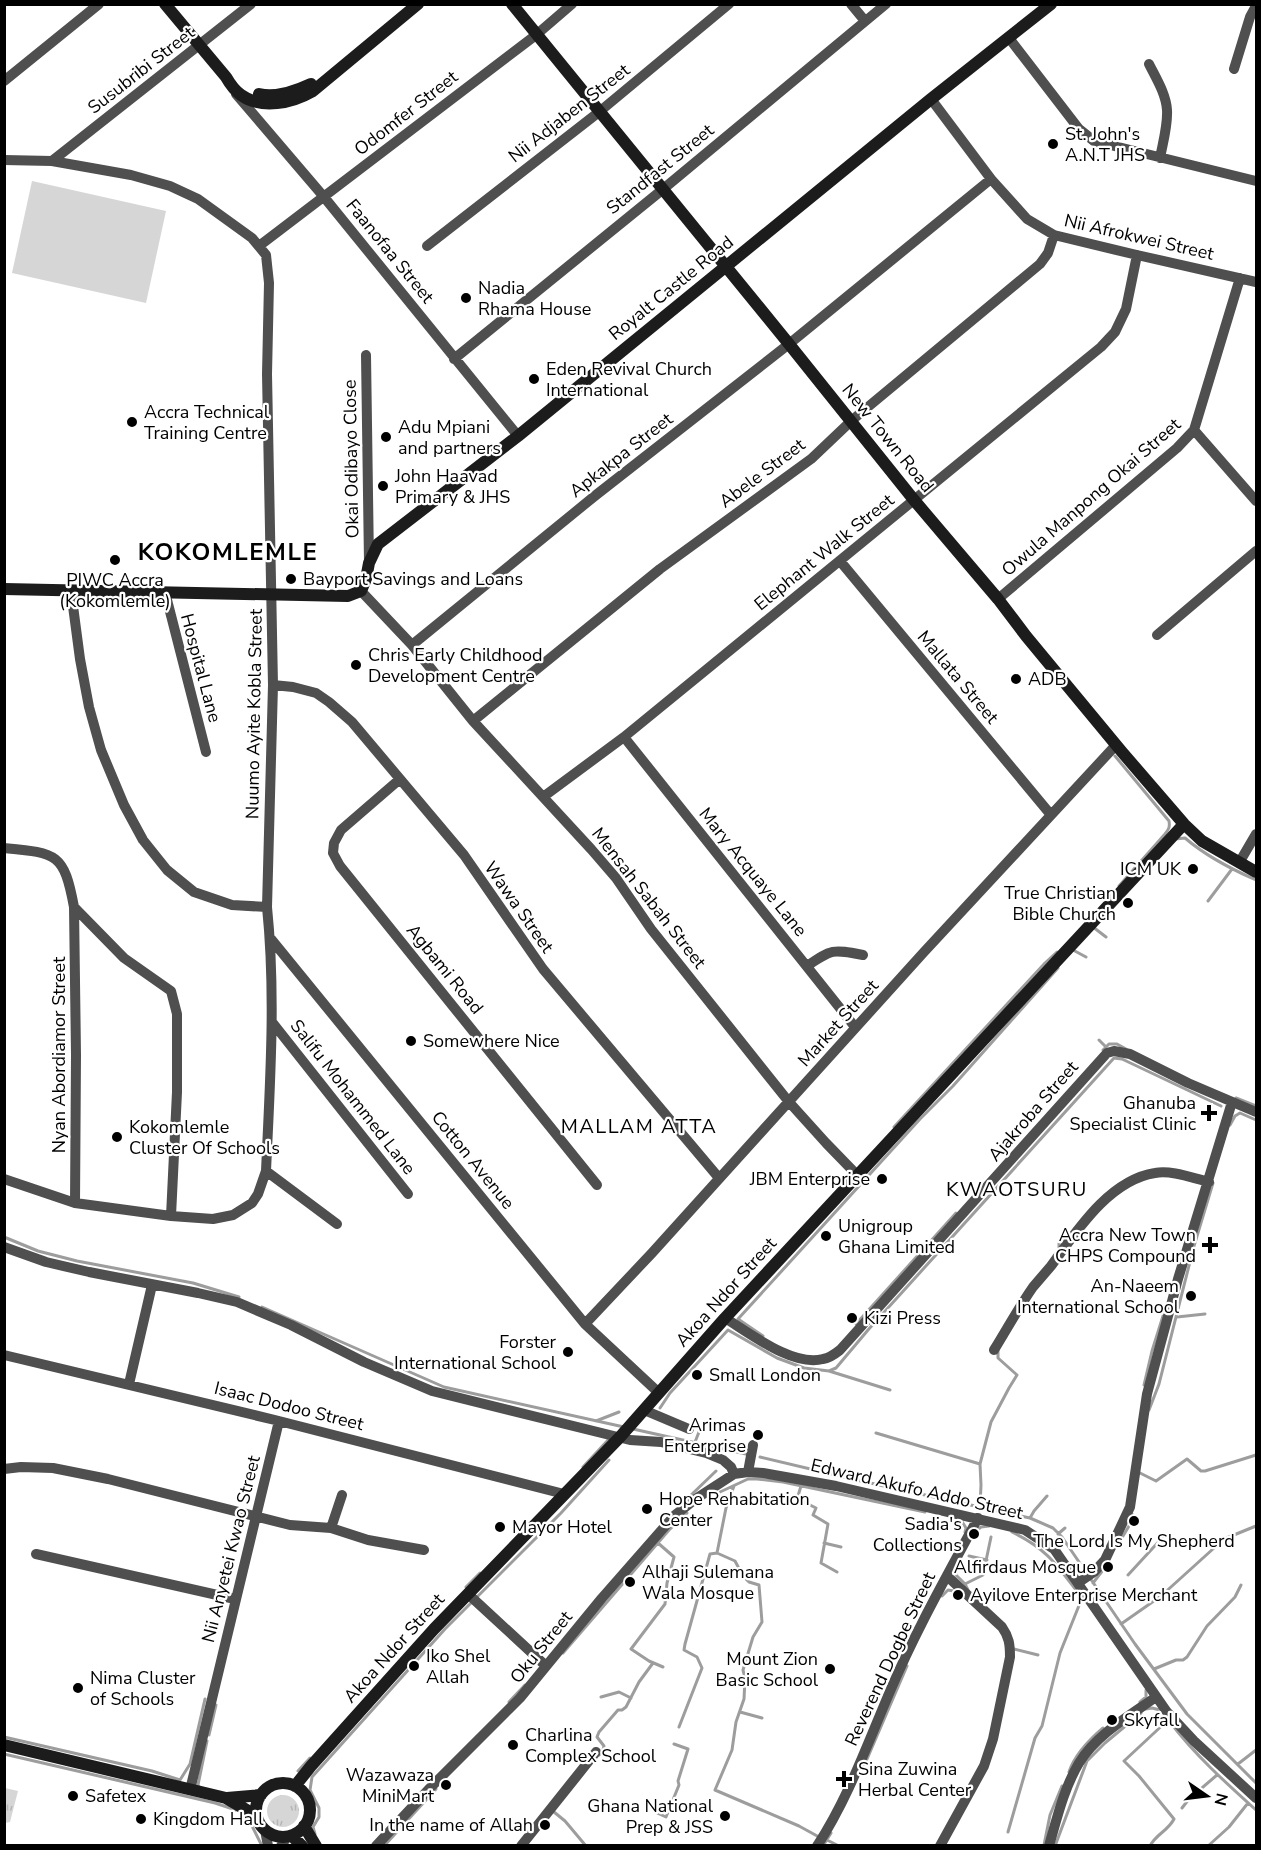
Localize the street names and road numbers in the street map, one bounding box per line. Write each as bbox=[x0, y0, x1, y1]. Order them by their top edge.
street label: Susubribi Street bbox=[83, 20, 200, 119]
street label: Nii Adjaben Street bbox=[503, 58, 635, 168]
street label: Odomfer Street bbox=[349, 65, 463, 161]
street label: Standfast Street bbox=[601, 118, 719, 220]
street label: Faanofaa Street bbox=[341, 194, 440, 309]
street label: Nii Afrokwei Street bbox=[1062, 208, 1217, 266]
street label: Royalt Castle Road bbox=[604, 230, 738, 346]
street label: New Town Road bbox=[837, 378, 939, 498]
street label: Okai Odibayo Close bbox=[338, 379, 364, 539]
street label: Apkakpa Street bbox=[564, 407, 678, 503]
street label: Owula Manpong Okai Street bbox=[996, 412, 1186, 581]
street label: Abele Street bbox=[714, 432, 810, 513]
street label: Elephant Walk Street bbox=[749, 488, 899, 616]
street label: Nuumo Ayite Kobla Street bbox=[240, 608, 268, 819]
street label: Hospital Lane bbox=[175, 611, 227, 725]
street label: Mallata Street bbox=[912, 625, 1005, 729]
street label: Mary Acquaye Lane bbox=[693, 802, 813, 942]
street label: Mensah Sabah Street bbox=[586, 823, 712, 974]
street label: Wawa Street bbox=[479, 857, 560, 958]
street label: Agbami Road bbox=[401, 919, 489, 1019]
street label: Nyan Abordiamor Street bbox=[47, 956, 71, 1153]
street label: Market Street bbox=[792, 974, 884, 1072]
street label: Salifu Mohammed Lane bbox=[285, 1015, 421, 1179]
street label: Ajakroba Street bbox=[983, 1055, 1084, 1166]
street label: Cotton Avenue bbox=[426, 1106, 520, 1214]
street label: Akoa Ndor Street bbox=[670, 1231, 782, 1352]
street label: Isaac Dodoo Street bbox=[212, 1376, 367, 1436]
street label: Nii Anyetei Kwao Street bbox=[196, 1452, 266, 1645]
street label: Edward Akufo Addo Street bbox=[808, 1453, 1026, 1525]
street label: Reverend Dogbe Street bbox=[839, 1568, 941, 1750]
street label: Akoa Ndor Street bbox=[338, 1587, 450, 1708]
street label: Oku Street bbox=[504, 1605, 578, 1688]

